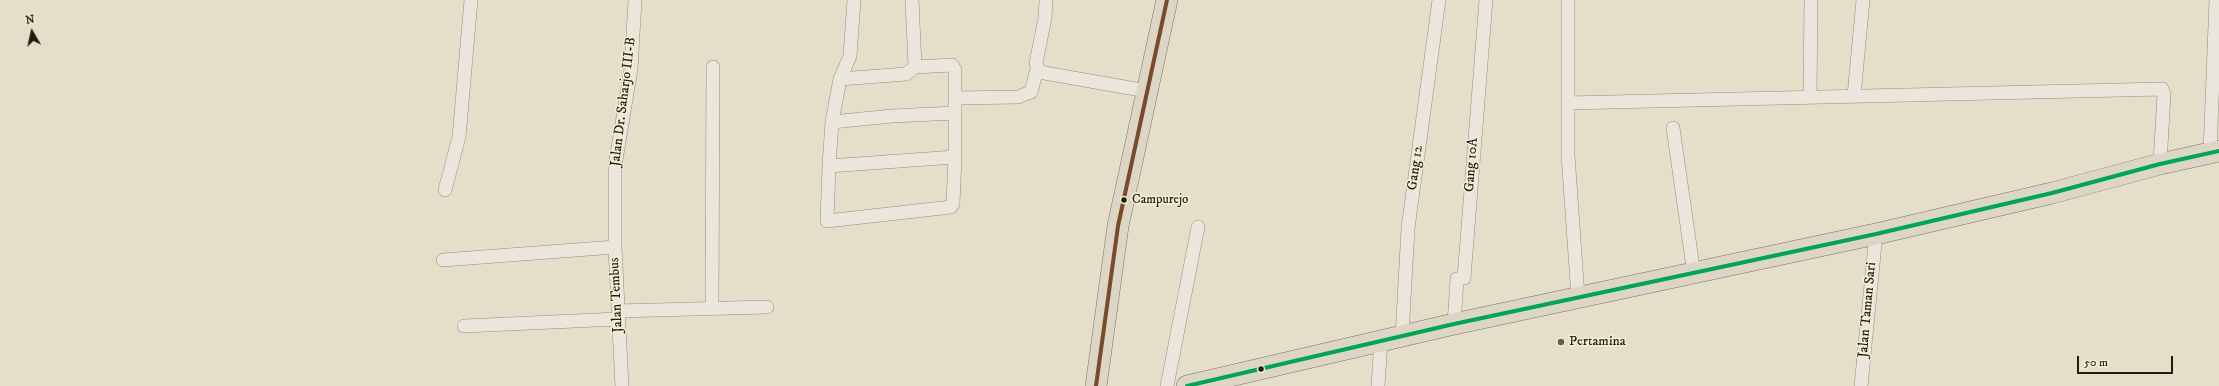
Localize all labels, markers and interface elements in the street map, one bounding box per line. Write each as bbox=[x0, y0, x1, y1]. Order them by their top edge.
north arrow bbox=[12, 12, 52, 52]
text: N bbox=[25, 13, 36, 28]
street label: Jalan Dr. Saharjo III-B bbox=[608, 36, 640, 168]
street label: Gang 10A bbox=[1462, 137, 1482, 193]
street label: Gang 12 bbox=[1405, 145, 1427, 191]
place label: Campurejo bbox=[1132, 192, 1188, 208]
marker: Campurejo bbox=[1119, 195, 1129, 205]
street label: Jalan Tembus bbox=[607, 257, 627, 333]
street label: Jalan Taman Sari bbox=[1855, 261, 1881, 359]
place label: Pertamina bbox=[1569, 334, 1626, 350]
marker: Pertamina bbox=[1556, 337, 1566, 347]
scale bar bbox=[2079, 348, 2175, 374]
text: 50 m bbox=[2084, 355, 2108, 370]
unlabelled marker bbox=[1256, 364, 1266, 374]

